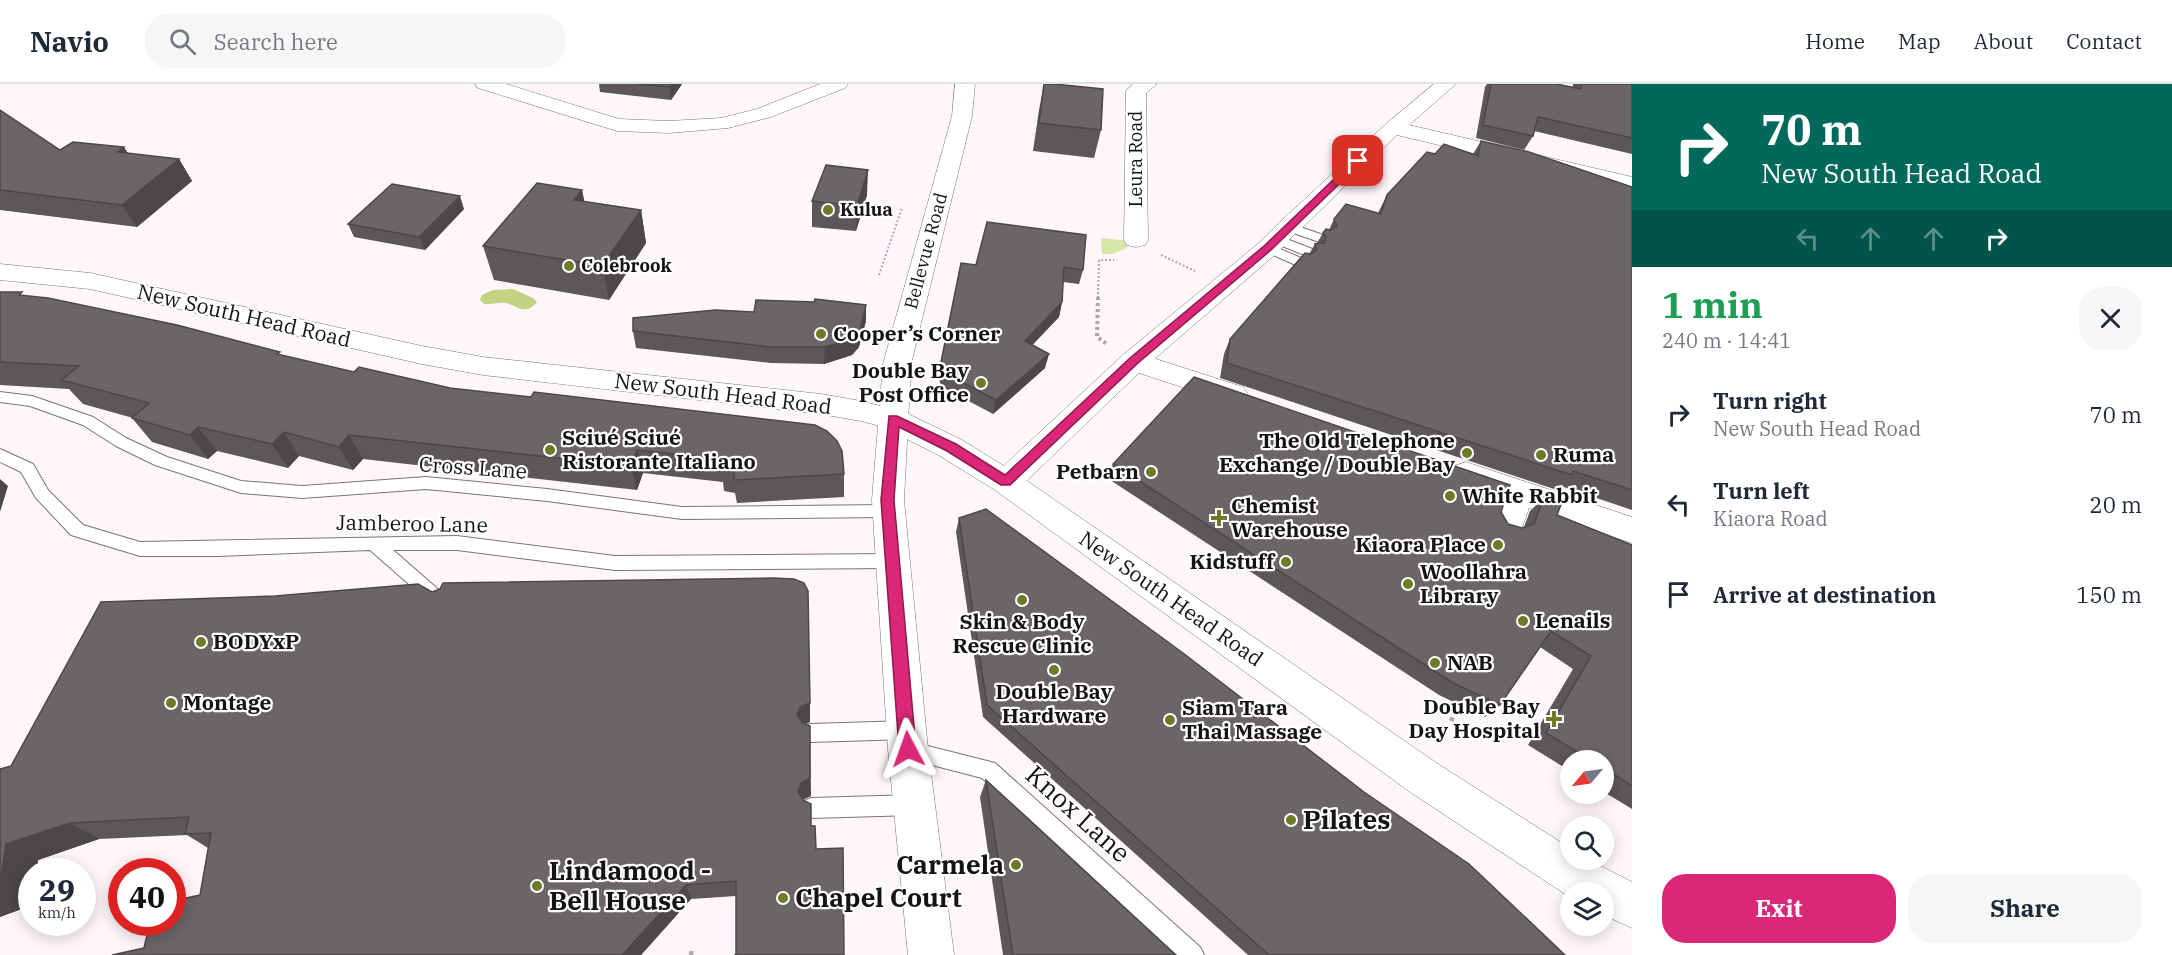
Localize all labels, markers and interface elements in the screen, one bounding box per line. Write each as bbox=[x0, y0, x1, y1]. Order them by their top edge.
search box bbox=[145, 14, 565, 68]
text: Navio bbox=[30, 23, 109, 60]
icon: search bbox=[166, 25, 199, 58]
text: Search here bbox=[214, 27, 338, 56]
text: Home bbox=[1805, 27, 1865, 55]
text: Map bbox=[1898, 27, 1941, 55]
text: About bbox=[1974, 27, 2033, 55]
text: Contact bbox=[2066, 27, 2142, 55]
text: 70 m bbox=[1761, 102, 1862, 157]
icon: right bbox=[1662, 108, 1740, 186]
street label: Leura Road bbox=[1124, 111, 1147, 207]
pin bbox=[1332, 135, 1383, 186]
icon: arrive bbox=[1341, 144, 1374, 177]
text: New South Head Road bbox=[1761, 155, 2042, 190]
street label: Bellevue Road bbox=[899, 190, 952, 312]
place label: Kulua bbox=[840, 198, 893, 221]
marker: Kulua bbox=[821, 203, 835, 217]
icon: left bbox=[1791, 222, 1824, 255]
icon: ahead bbox=[1854, 222, 1887, 255]
icon: ahead bbox=[1917, 222, 1950, 255]
icon: right bbox=[1980, 222, 2013, 255]
place label: Colebrook bbox=[581, 254, 673, 277]
marker: Colebrook bbox=[562, 259, 576, 273]
street label: New South Head Road bbox=[135, 277, 354, 353]
text: 1 min bbox=[1662, 281, 1763, 328]
button: close bbox=[2079, 287, 2142, 350]
place label: Cooper’s Corner bbox=[833, 319, 1001, 347]
marker: Cooper’s Corner bbox=[814, 327, 828, 341]
text: 240 m · 14:41 bbox=[1662, 327, 1791, 354]
place label: Double Bay Post Office bbox=[852, 356, 969, 408]
street label: New South Head Road bbox=[613, 366, 833, 420]
marker: Double Bay Post Office bbox=[974, 376, 988, 390]
text: Turn right bbox=[1713, 386, 1827, 415]
icon: right bbox=[1662, 398, 1695, 431]
text: 70 m bbox=[2090, 400, 2142, 429]
text: New South Head Road bbox=[1713, 415, 1921, 442]
place label: Sciué Sciué Ristorante Italiano bbox=[562, 423, 756, 475]
place label: The Old Telephone Exchange / Double Bay bbox=[1219, 426, 1455, 478]
place label: Ruma bbox=[1553, 440, 1614, 468]
marker: Sciué Sciué Ristorante Italiano bbox=[543, 443, 557, 457]
marker: The Old Telephone Exchange / Double Bay bbox=[1460, 446, 1474, 460]
marker: Ruma bbox=[1534, 448, 1548, 462]
street label: Cross Lane bbox=[418, 449, 528, 485]
place label: Petbarn bbox=[1056, 457, 1139, 485]
marker: Petbarn bbox=[1144, 465, 1158, 479]
text: Turn left bbox=[1713, 476, 1809, 505]
place label: White Rabbit bbox=[1462, 481, 1598, 509]
icon: left bbox=[1662, 488, 1695, 521]
marker: White Rabbit bbox=[1443, 489, 1457, 503]
text: 20 m bbox=[2090, 490, 2142, 519]
place label: Chemist Warehouse bbox=[1231, 491, 1348, 543]
text: Kiaora Road bbox=[1713, 505, 1828, 532]
street label: Jamberoo Lane bbox=[336, 508, 488, 538]
marker: Chemist Warehouse bbox=[1212, 511, 1226, 525]
street label: New South Head Road bbox=[1074, 524, 1269, 672]
place label: Kiaora Place bbox=[1355, 530, 1486, 558]
marker: Kiaora Place bbox=[1491, 538, 1505, 552]
place label: Kidstuff bbox=[1189, 547, 1276, 575]
marker: Kidstuff bbox=[1279, 555, 1293, 569]
place label: Woollahra Library bbox=[1420, 557, 1527, 609]
marker: Woollahra Library bbox=[1401, 577, 1415, 591]
icon: arrive bbox=[1662, 578, 1695, 611]
text: Arrive at destination bbox=[1713, 580, 1936, 609]
text: 150 m bbox=[2076, 580, 2142, 609]
marker: Skin & Body Rescue Clinic bbox=[1015, 593, 1029, 607]
place label: Lenails bbox=[1535, 606, 1610, 634]
place label: Skin & Body Rescue Clinic bbox=[952, 607, 1092, 659]
marker: Lenails bbox=[1516, 614, 1530, 628]
place label: BODYxP bbox=[213, 627, 299, 655]
marker: BODYxP bbox=[194, 635, 208, 649]
place label: NAB bbox=[1447, 648, 1493, 676]
marker: NAB bbox=[1428, 656, 1442, 670]
marker: Double Bay Hardware bbox=[1047, 663, 1061, 677]
place label: Double Bay Hardware bbox=[996, 677, 1112, 729]
place label: Montage bbox=[183, 688, 271, 716]
place label: Double Bay Day Hospital bbox=[1409, 692, 1540, 744]
place label: Siam Tara Thai Massage bbox=[1182, 693, 1322, 745]
marker: Montage bbox=[164, 696, 178, 710]
marker: Double Bay Day Hospital bbox=[1545, 710, 1563, 728]
marker: Siam Tara Thai Massage bbox=[1163, 713, 1177, 727]
position arrow bbox=[876, 717, 940, 781]
north arrow bbox=[1560, 750, 1614, 804]
map controls bbox=[1560, 750, 1614, 936]
street label: Knox Lane bbox=[1019, 757, 1138, 869]
place label: Pilates bbox=[1303, 802, 1390, 836]
marker: Pilates bbox=[1284, 813, 1298, 827]
button: search bbox=[1560, 816, 1614, 870]
place label: Carmela bbox=[896, 847, 1004, 881]
place label: Lindamood - Bell House bbox=[549, 853, 711, 917]
speed limit sign: 40 bbox=[108, 858, 186, 936]
marker: Carmela bbox=[1009, 858, 1023, 872]
text: 29 bbox=[39, 870, 75, 909]
button: Exit bbox=[1662, 874, 1896, 943]
button: Share bbox=[1908, 874, 2142, 943]
marker: Lindamood - Bell House bbox=[530, 879, 544, 893]
place label: Chapel Court bbox=[795, 880, 962, 914]
button: layers bbox=[1560, 882, 1614, 936]
marker: Chapel Court bbox=[776, 891, 790, 905]
text: km/h bbox=[38, 903, 76, 922]

